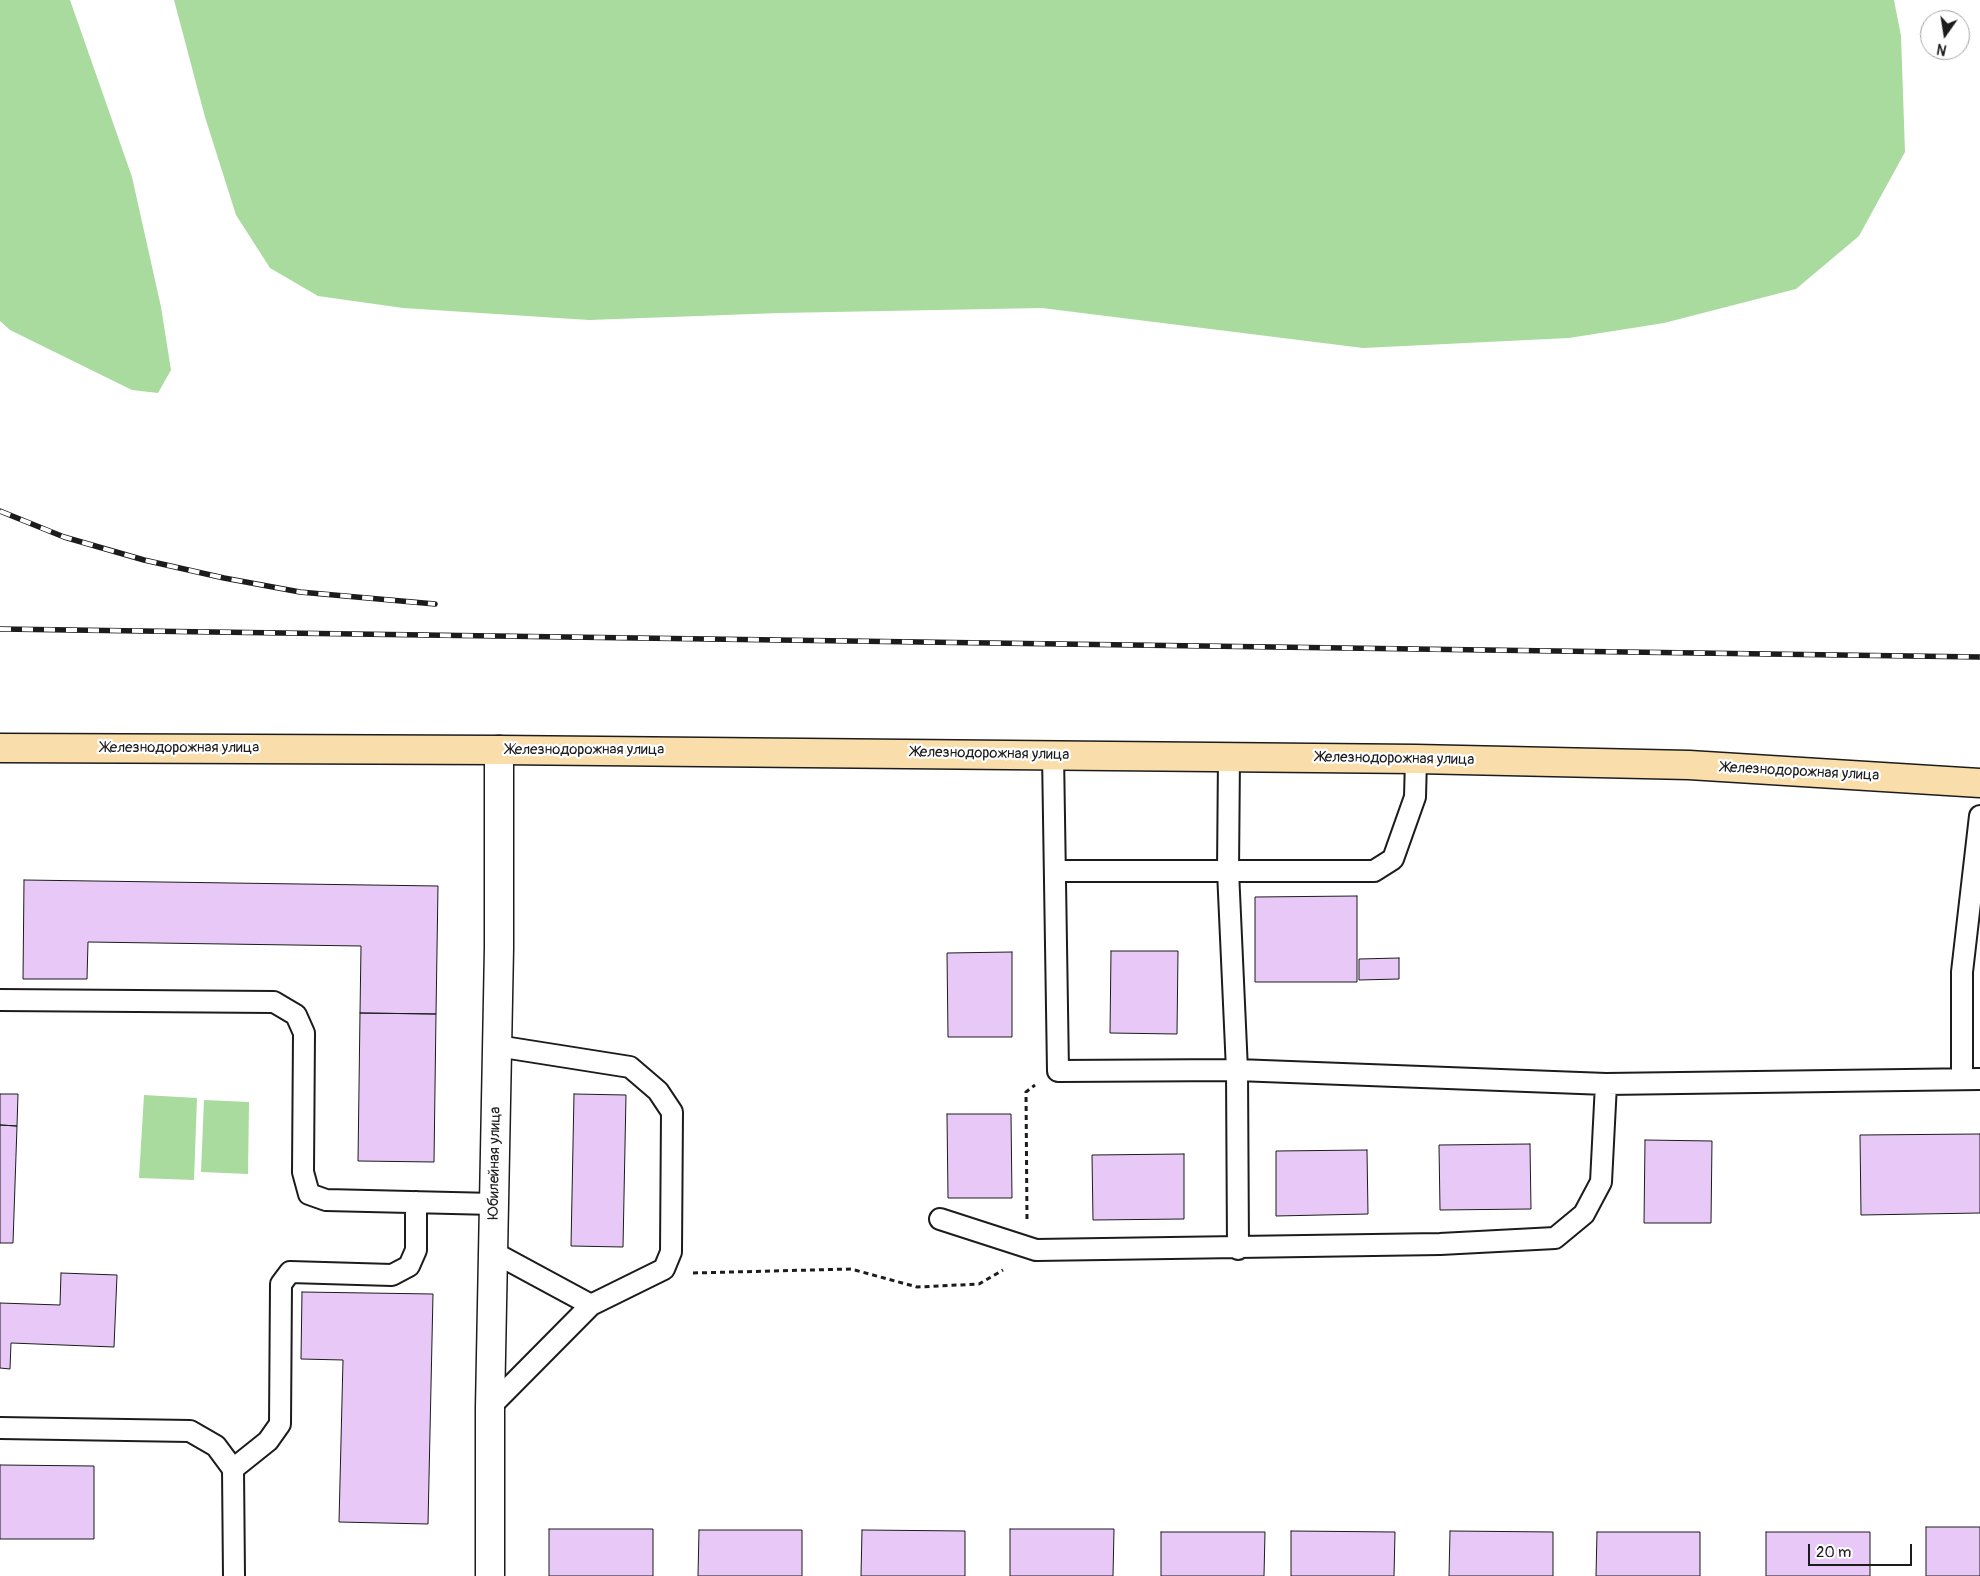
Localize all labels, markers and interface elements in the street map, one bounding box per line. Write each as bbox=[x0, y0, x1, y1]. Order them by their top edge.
north arrow bbox=[1920, 10, 1970, 60]
text: N bbox=[1935, 40, 1948, 58]
street label: Железнодорожная улица bbox=[101, 739, 259, 757]
street label: Железнодорожная улица bbox=[506, 741, 664, 759]
street label: Железнодорожная улица bbox=[911, 744, 1069, 764]
street label: Железнодорожная улица bbox=[1316, 749, 1474, 769]
street label: Железнодорожная улица bbox=[1720, 759, 1880, 785]
street label: Юбилейная улица bbox=[485, 1106, 505, 1220]
scale bar bbox=[1810, 1534, 1914, 1566]
text: 20 m bbox=[1816, 1543, 1851, 1562]

